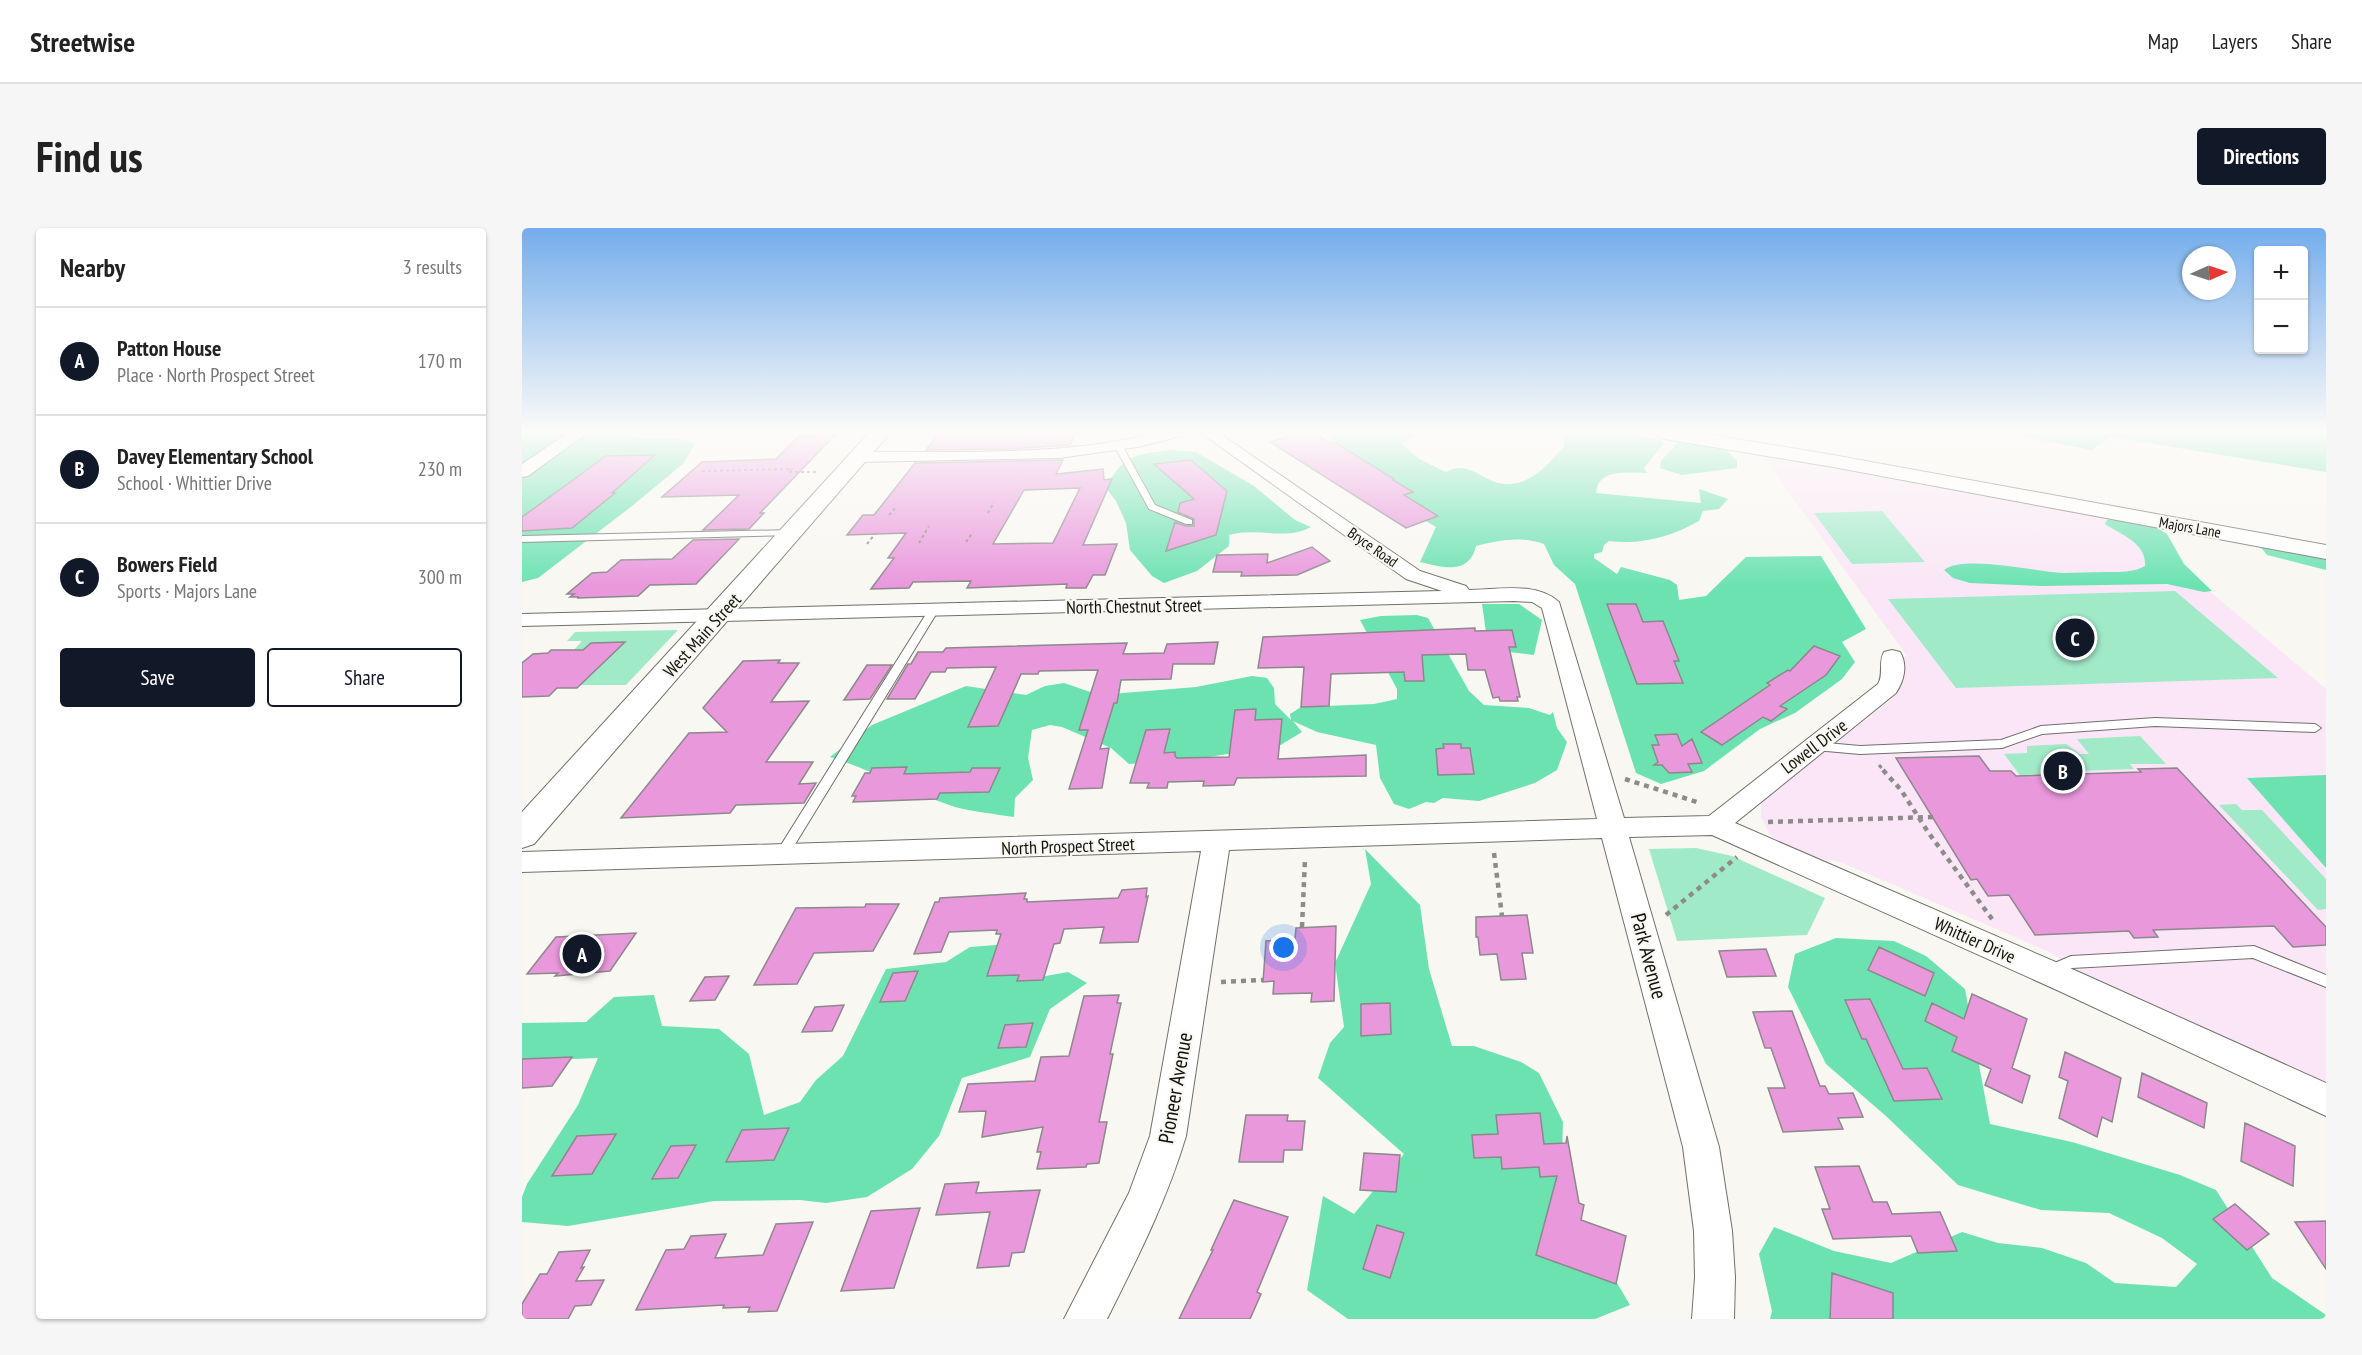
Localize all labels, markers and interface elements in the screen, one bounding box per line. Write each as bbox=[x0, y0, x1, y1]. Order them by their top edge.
text: Streetwise bbox=[30, 23, 135, 60]
text: Map bbox=[2148, 28, 2179, 55]
text: Layers bbox=[2212, 28, 2258, 55]
text: Share bbox=[2291, 28, 2332, 55]
button: Directions bbox=[2197, 128, 2326, 185]
text: Find us bbox=[36, 129, 143, 184]
north arrow bbox=[2182, 246, 2236, 300]
map controls bbox=[2254, 246, 2308, 354]
button: + bbox=[2254, 246, 2308, 300]
text: Nearby bbox=[60, 251, 125, 284]
text: 3 results bbox=[403, 254, 462, 280]
button: − bbox=[2254, 300, 2308, 354]
text: Patton House bbox=[117, 334, 221, 362]
text: A bbox=[74, 348, 85, 374]
text: 170 m bbox=[418, 348, 462, 374]
text: Place · North Prospect Street bbox=[117, 362, 315, 388]
text: Davey Elementary School bbox=[117, 442, 313, 470]
text: B bbox=[75, 456, 84, 482]
text: 230 m bbox=[418, 456, 462, 482]
text: School · Whittier Drive bbox=[117, 470, 272, 496]
street label: Majors Lane bbox=[2158, 512, 2222, 542]
street label: Bryce Road bbox=[1344, 523, 1402, 571]
text: Bowers Field bbox=[117, 550, 217, 578]
text: C bbox=[75, 564, 84, 590]
text: 300 m bbox=[418, 564, 462, 590]
text: Sports · Majors Lane bbox=[117, 578, 257, 604]
street label: West Main Street bbox=[658, 588, 746, 682]
street label: North Chestnut Street bbox=[1066, 593, 1202, 619]
pin: C bbox=[2056, 616, 2094, 660]
button: Save bbox=[60, 648, 255, 707]
button: Share bbox=[267, 648, 462, 707]
street label: Lowell Drive bbox=[1776, 714, 1852, 778]
pin: B bbox=[2044, 748, 2082, 794]
street label: North Prospect Street bbox=[1001, 832, 1135, 860]
street label: Park Avenue bbox=[1625, 910, 1673, 1002]
street label: Whittier Drive bbox=[1931, 912, 2019, 968]
pin: A bbox=[562, 932, 602, 976]
your location bbox=[1269, 933, 1298, 962]
street label: Pioneer Avenue bbox=[1152, 1030, 1198, 1146]

